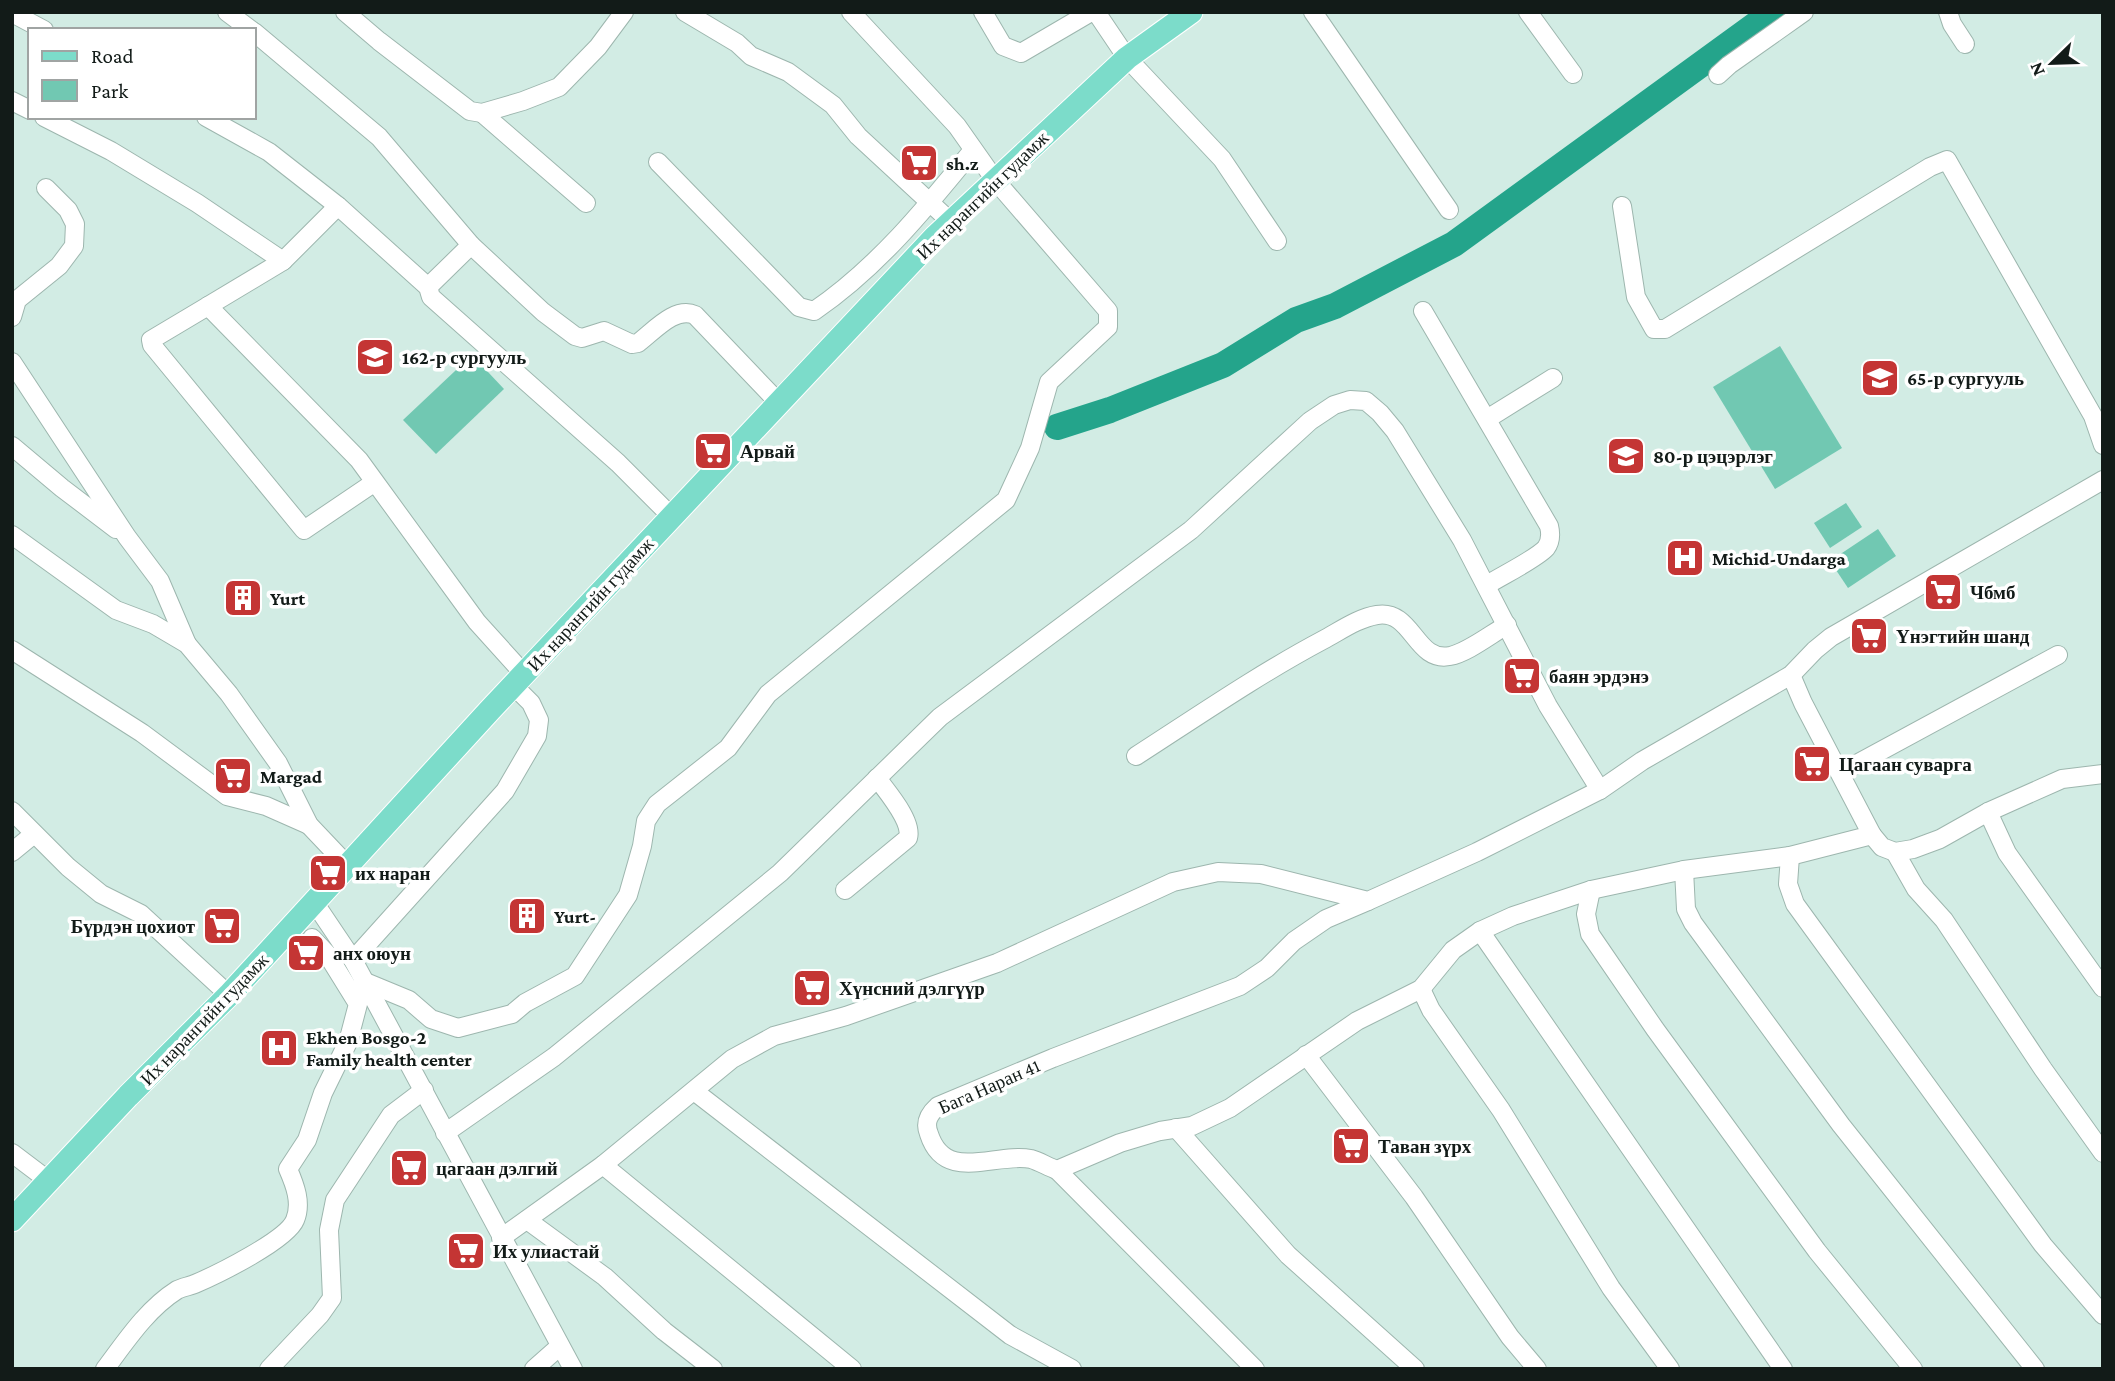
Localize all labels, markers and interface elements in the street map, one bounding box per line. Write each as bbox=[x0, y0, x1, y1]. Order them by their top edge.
legend bbox=[28, 28, 256, 119]
north arrow bbox=[2017, 28, 2087, 98]
text: Road bbox=[91, 44, 134, 68]
text: N bbox=[2025, 59, 2049, 80]
text: Park bbox=[91, 79, 128, 103]
street label: Их нарангийн гудамж bbox=[912, 127, 1053, 264]
supermarket icon: sh.z bbox=[898, 142, 940, 184]
place label: sh.z bbox=[946, 153, 979, 174]
school or university icon: 162-р сургууль bbox=[354, 336, 396, 378]
place label: 162-р сургууль bbox=[402, 347, 526, 368]
school or university icon: 65-р сургууль bbox=[1859, 357, 1901, 399]
place label: 65-р сургууль bbox=[1907, 368, 2024, 389]
supermarket icon: Арвай bbox=[692, 430, 734, 472]
school or university icon: 80-р цэцэрлэг bbox=[1605, 435, 1647, 477]
place label: Арвай bbox=[740, 441, 795, 462]
place label: 80-р цэцэрлэг bbox=[1653, 446, 1773, 467]
street label: Их нарангийн гудамж bbox=[523, 533, 658, 675]
hospital icon: Michid-Undarga bbox=[1664, 537, 1706, 579]
place label: Michid-Undarga bbox=[1712, 548, 1847, 569]
supermarket icon: Чбмб bbox=[1922, 571, 1964, 613]
building icon: Yurt bbox=[222, 577, 264, 619]
place label: Чбмб bbox=[1970, 582, 2016, 603]
place label: Yurt bbox=[270, 588, 305, 609]
supermarket icon: Үнэгтийн шанд bbox=[1848, 615, 1890, 657]
place label: Үнэгтийн шанд bbox=[1896, 626, 2030, 647]
supermarket icon: баян эрдэнэ bbox=[1501, 655, 1543, 697]
place label: баян эрдэнэ bbox=[1549, 666, 1649, 687]
supermarket icon: Цагаан суварга bbox=[1791, 743, 1833, 785]
place label: Цагаан суварга bbox=[1839, 754, 1972, 775]
supermarket icon: Margad bbox=[212, 755, 254, 797]
place label: Margad bbox=[260, 766, 323, 787]
supermarket icon: их наран bbox=[307, 852, 349, 894]
place label: их наран bbox=[355, 863, 431, 884]
building icon: Yurt- bbox=[506, 895, 548, 937]
supermarket icon: Бүрдэн цохиот bbox=[201, 905, 243, 947]
place label: Yurt- bbox=[554, 906, 596, 927]
place label: Бүрдэн цохиот bbox=[71, 916, 196, 937]
supermarket icon: анх оюун bbox=[285, 932, 327, 974]
place label: анх оюун bbox=[333, 943, 411, 964]
street label: Их нарангийн гудамж bbox=[136, 949, 273, 1089]
supermarket icon: Хүнсний дэлгүүр bbox=[791, 967, 833, 1009]
place label: Хүнсний дэлгүүр bbox=[839, 978, 985, 999]
hospital icon: Ekhen Bosgo-2 Family health center bbox=[258, 1027, 300, 1069]
place label: Ekhen Bosgo-2 Family health center bbox=[306, 1027, 472, 1070]
street label: Бага Наран 41 bbox=[935, 1055, 1043, 1118]
supermarket icon: Таван зүрх bbox=[1330, 1125, 1372, 1167]
place label: Таван зүрх bbox=[1378, 1136, 1472, 1157]
supermarket icon: цагаан дэлгий bbox=[388, 1147, 430, 1189]
place label: цагаан дэлгий bbox=[436, 1158, 558, 1179]
supermarket icon: Их улиастай bbox=[445, 1230, 487, 1272]
place label: Их улиастай bbox=[493, 1241, 600, 1262]

